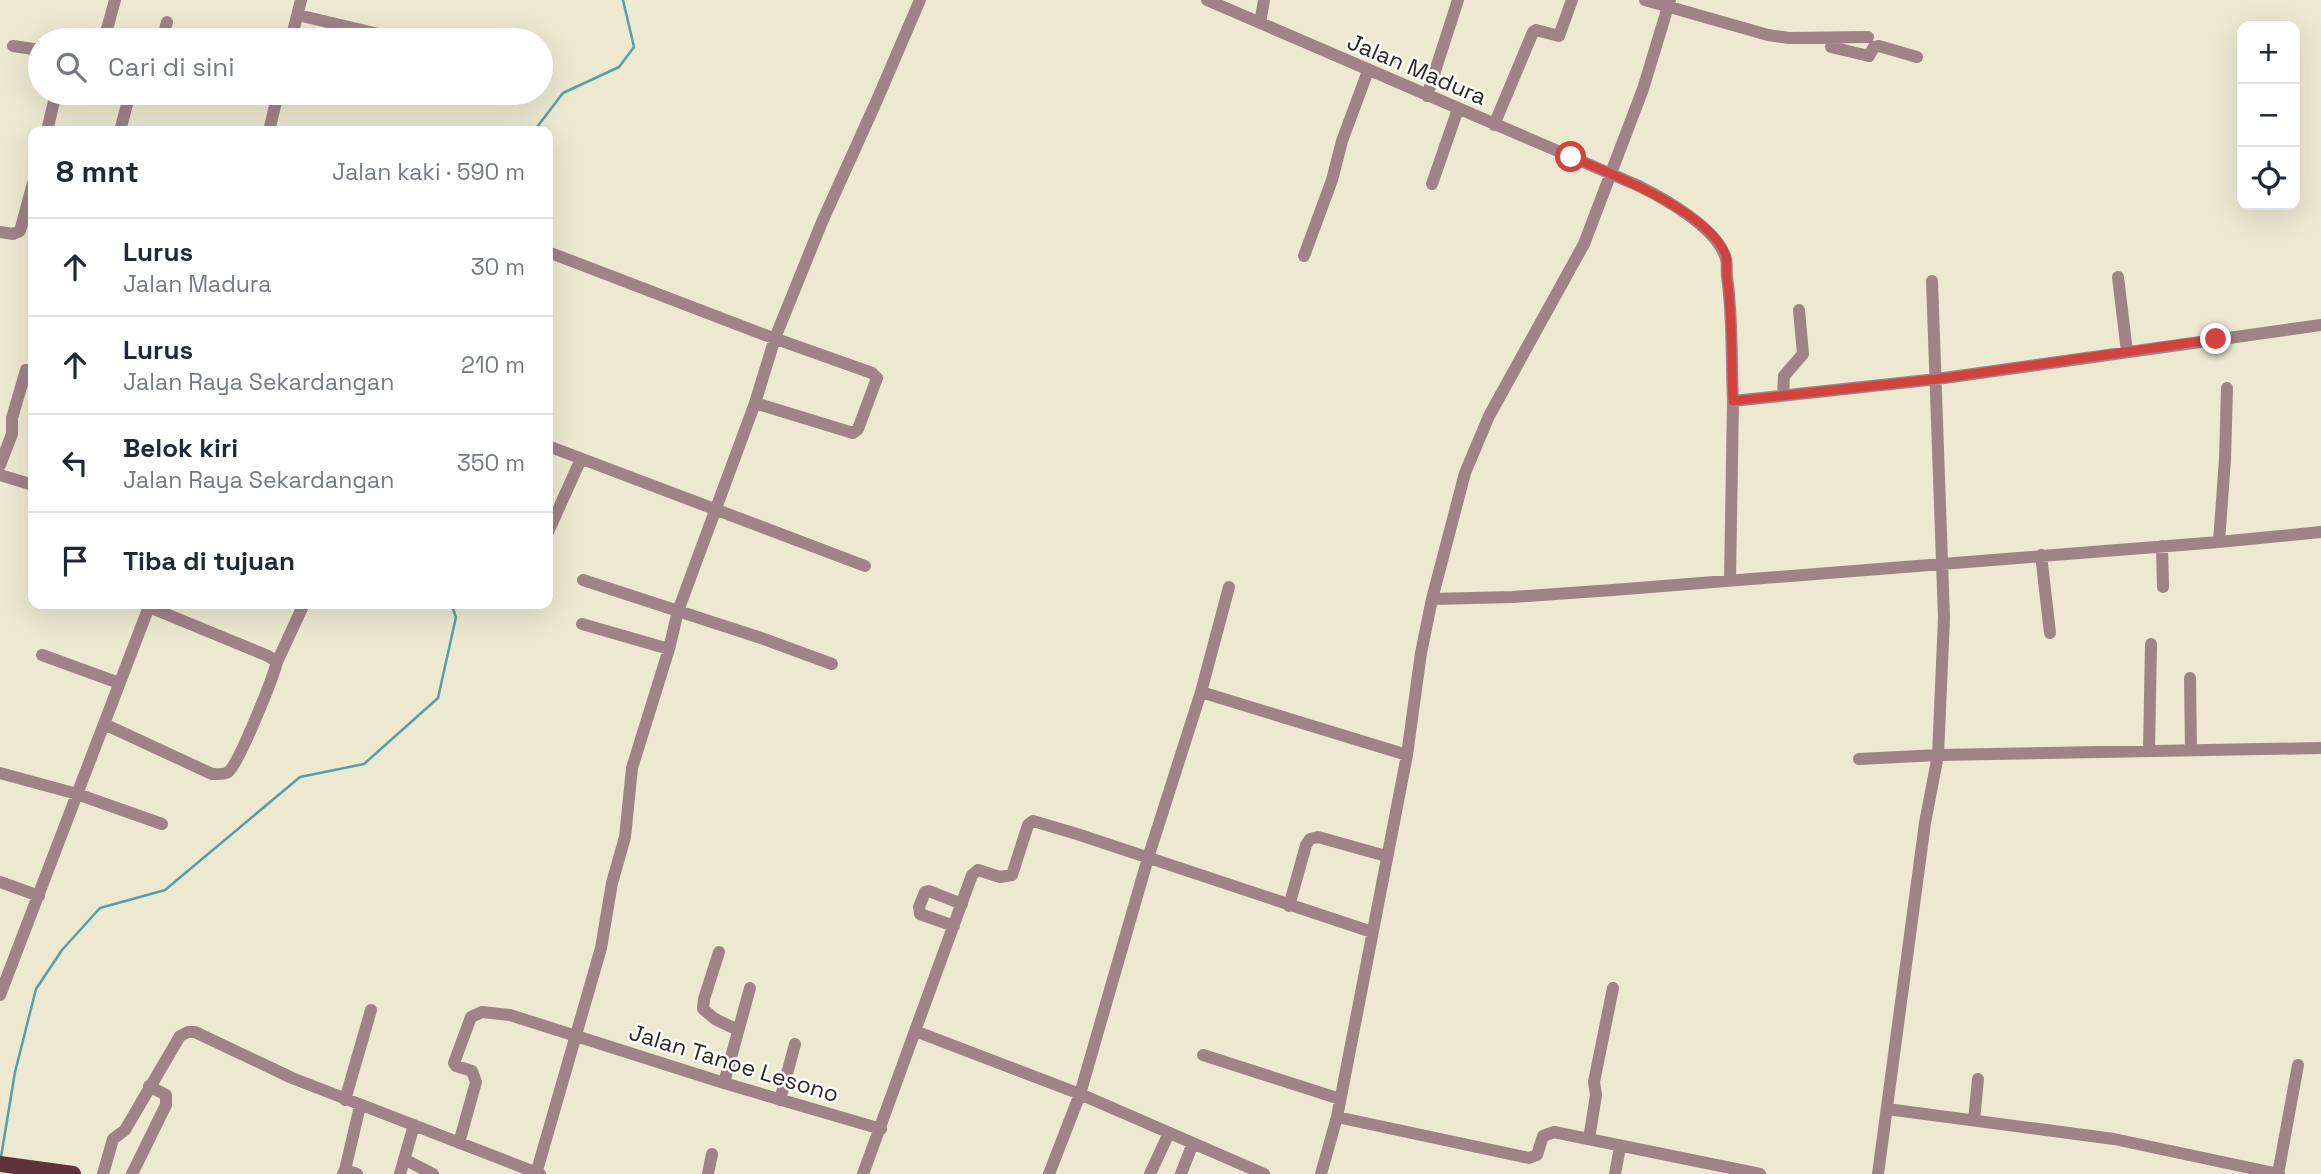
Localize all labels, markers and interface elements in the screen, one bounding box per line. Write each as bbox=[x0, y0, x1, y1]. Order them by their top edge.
map controls bbox=[2237, 21, 2300, 210]
button: + bbox=[2237, 21, 2300, 84]
street label: Jalan Madura bbox=[1343, 26, 1491, 112]
search box bbox=[28, 28, 553, 105]
icon: search bbox=[52, 48, 90, 86]
text: Cari di sini bbox=[108, 50, 235, 84]
button: − bbox=[2237, 84, 2300, 147]
route start bbox=[1555, 141, 1586, 172]
button: locate bbox=[2237, 147, 2300, 210]
text: 8 mnt bbox=[56, 152, 139, 191]
text: Jalan kaki · 590 m bbox=[332, 157, 525, 187]
text: Lurus bbox=[123, 235, 193, 269]
icon: ahead bbox=[56, 248, 94, 286]
text: 30 m bbox=[471, 252, 525, 282]
text: Jalan Madura bbox=[123, 269, 271, 299]
route end bbox=[2200, 323, 2231, 354]
text: Lurus bbox=[123, 333, 193, 367]
icon: ahead bbox=[56, 346, 94, 384]
text: 210 m bbox=[461, 350, 525, 380]
text: Jalan Raya Sekardangan bbox=[123, 367, 394, 397]
text: Belok kiri bbox=[123, 431, 238, 465]
icon: left bbox=[56, 444, 94, 482]
text: 350 m bbox=[457, 448, 525, 478]
text: Jalan Raya Sekardangan bbox=[123, 465, 394, 495]
icon: arrive bbox=[56, 542, 94, 580]
text: Tiba di tujuan bbox=[123, 544, 295, 578]
street label: Jalan Tanoe Lesono bbox=[625, 1017, 843, 1109]

